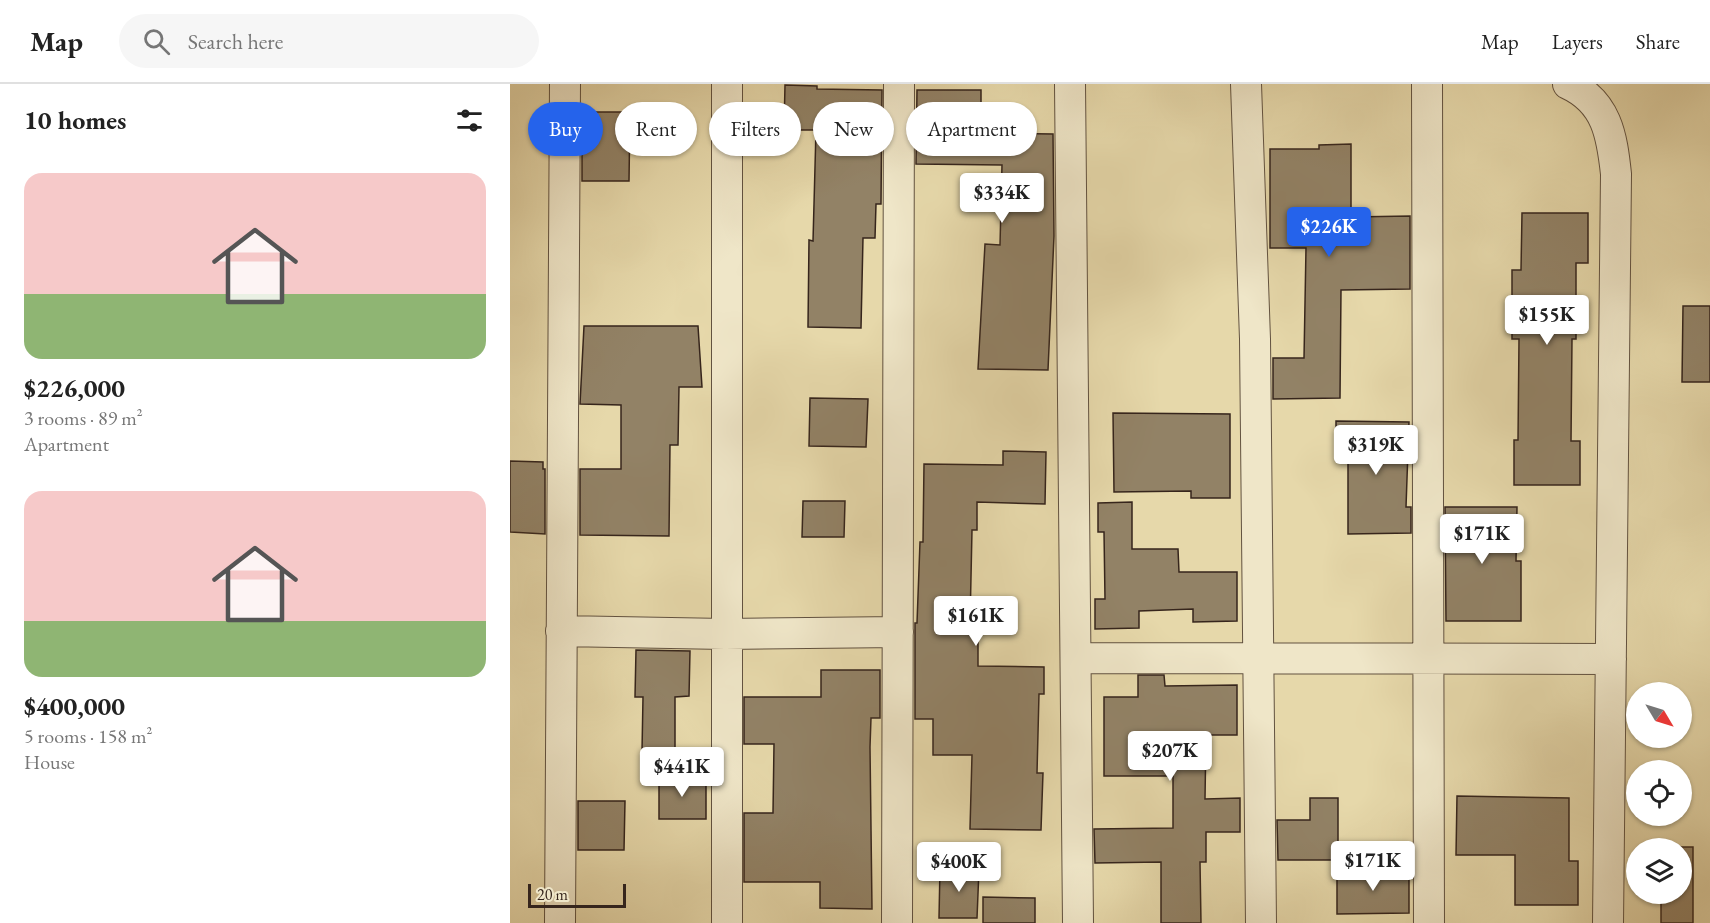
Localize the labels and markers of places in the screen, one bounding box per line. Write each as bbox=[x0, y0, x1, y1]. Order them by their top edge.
pin: $334K bbox=[960, 173, 1044, 224]
pin: $226K bbox=[1287, 207, 1371, 258]
pin: $155K bbox=[1505, 295, 1589, 346]
pin: $319K bbox=[1334, 425, 1418, 476]
pin: $171K bbox=[1440, 514, 1524, 565]
pin: $161K bbox=[934, 596, 1018, 647]
pin: $207K bbox=[1128, 731, 1212, 782]
pin: $441K bbox=[640, 747, 724, 798]
pin: $171K bbox=[1331, 841, 1415, 892]
pin: $400K bbox=[917, 842, 1001, 893]

